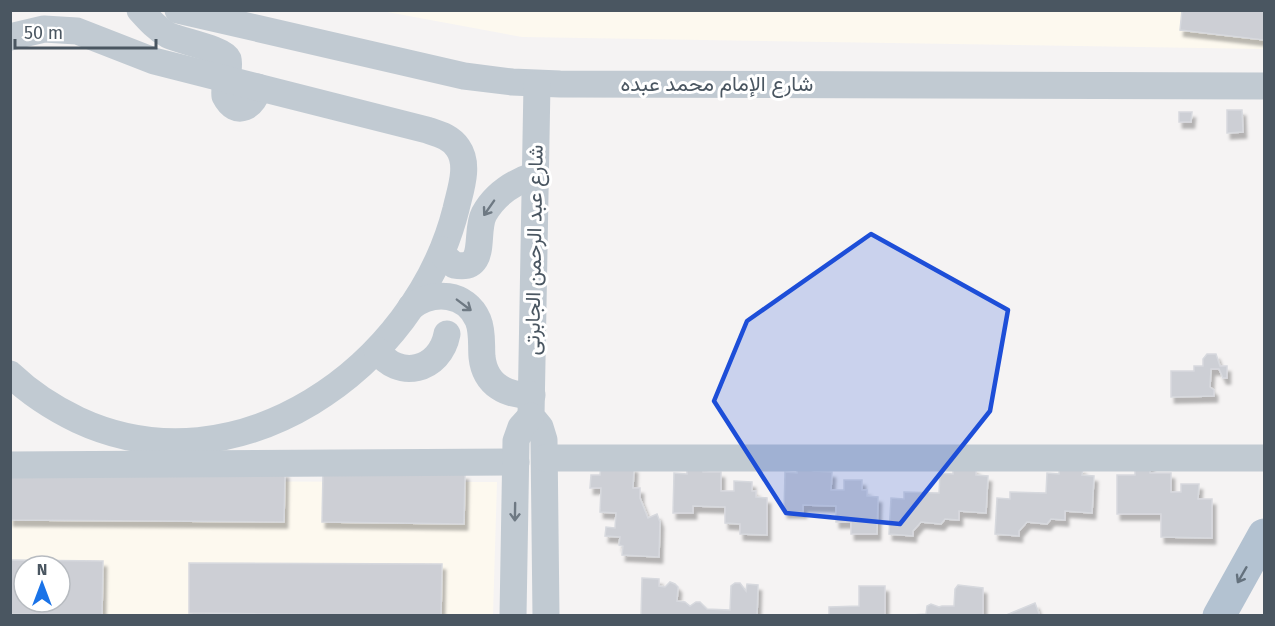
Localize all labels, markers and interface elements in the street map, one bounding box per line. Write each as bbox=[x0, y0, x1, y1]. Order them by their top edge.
scale bar bbox=[15, 12, 156, 50]
text: 50 m bbox=[24, 22, 63, 44]
street label: شارع الإمام محمد عبده bbox=[621, 71, 813, 98]
street label: شارع عبد الرحمن الجابرتى bbox=[519, 144, 550, 356]
one-way arrow bbox=[483, 199, 495, 216]
one-way arrow bbox=[456, 298, 472, 311]
one-way arrow bbox=[509, 501, 521, 521]
north arrow bbox=[12, 554, 72, 614]
text: N bbox=[37, 560, 47, 579]
one-way arrow bbox=[1235, 567, 1247, 584]

